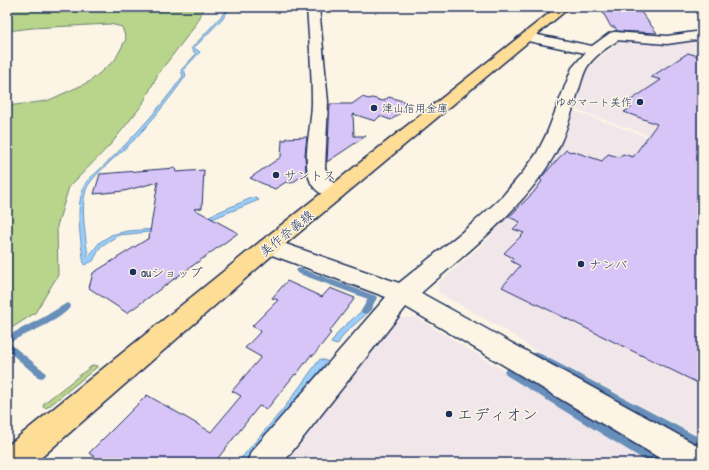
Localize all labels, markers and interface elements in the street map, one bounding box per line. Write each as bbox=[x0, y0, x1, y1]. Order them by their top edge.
place label: ゆめマート美作 bbox=[555, 95, 632, 109]
marker: ゆめマート美作 bbox=[635, 97, 645, 107]
place label: 津山信用金庫 bbox=[382, 101, 448, 115]
marker: 津山信用金庫 bbox=[369, 103, 379, 113]
place label: サントス bbox=[284, 166, 336, 184]
marker: サントス bbox=[271, 170, 281, 180]
street label: 美作奈義線 bbox=[255, 205, 318, 260]
place label: ナンバ bbox=[589, 255, 627, 273]
marker: ナンバ bbox=[576, 259, 586, 269]
place label: auショップ bbox=[141, 263, 203, 281]
marker: auショップ bbox=[128, 267, 138, 277]
place label: エディオン bbox=[457, 403, 538, 425]
marker: エディオン bbox=[444, 409, 454, 419]

